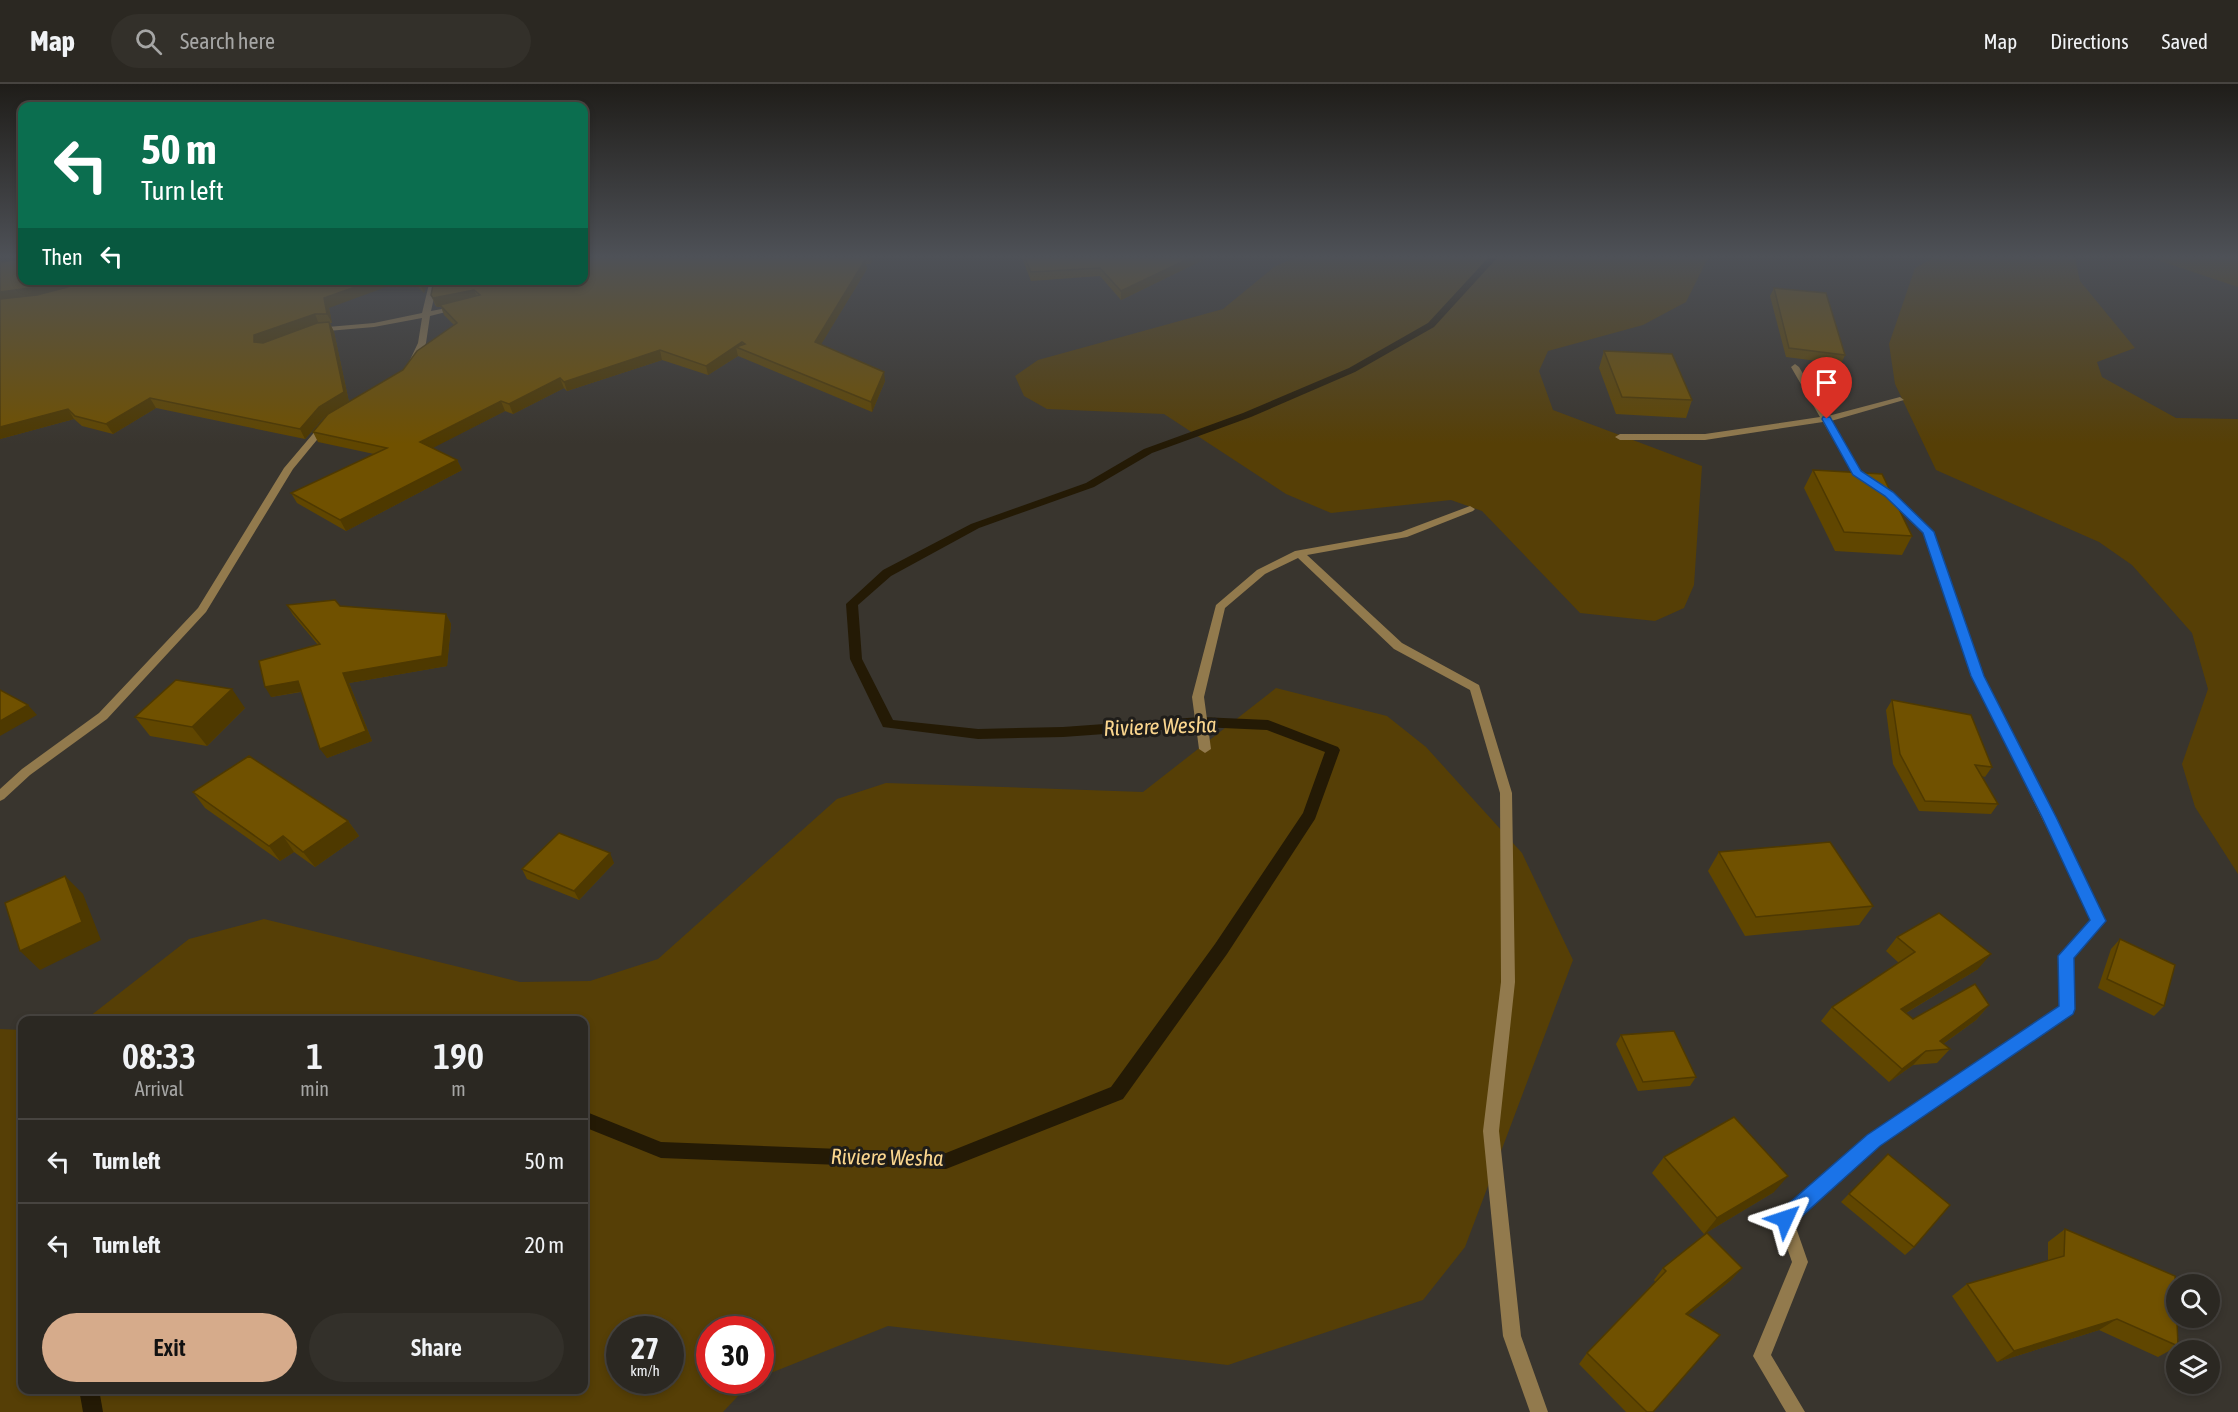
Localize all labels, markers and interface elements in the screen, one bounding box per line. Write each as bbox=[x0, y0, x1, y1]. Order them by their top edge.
search box bbox=[111, 14, 531, 68]
text: Map bbox=[30, 25, 75, 57]
icon: search bbox=[132, 25, 165, 58]
text: Search here bbox=[180, 28, 275, 54]
text: Map bbox=[1983, 29, 2017, 53]
text: Directions bbox=[2050, 29, 2129, 53]
text: Saved bbox=[2162, 29, 2208, 53]
text: 50 m bbox=[141, 125, 216, 173]
icon: left bbox=[42, 126, 120, 204]
text: Turn left bbox=[141, 175, 224, 206]
icon: left bbox=[95, 240, 128, 273]
text: Then bbox=[42, 244, 83, 270]
pin bbox=[1801, 357, 1852, 419]
icon: arrive bbox=[1810, 366, 1843, 399]
water label: Riviere Wesha bbox=[1103, 711, 1217, 741]
text: 08:33 bbox=[122, 1035, 196, 1077]
text: 1 bbox=[306, 1035, 323, 1077]
text: 190 bbox=[433, 1035, 484, 1077]
text: Arrival bbox=[135, 1077, 184, 1100]
text: min bbox=[300, 1077, 329, 1100]
text: m bbox=[451, 1077, 466, 1100]
water label: Riviere Wesha bbox=[830, 1143, 944, 1171]
icon: left bbox=[42, 1145, 75, 1178]
text: Turn left bbox=[93, 1148, 160, 1174]
text: 50 m bbox=[524, 1148, 564, 1174]
position arrow bbox=[1753, 1187, 1817, 1251]
icon: left bbox=[42, 1229, 75, 1262]
text: Turn left bbox=[93, 1232, 160, 1258]
text: 20 m bbox=[524, 1232, 564, 1258]
map controls bbox=[2166, 1274, 2220, 1394]
button: search bbox=[2166, 1274, 2220, 1328]
button: Exit bbox=[42, 1313, 297, 1382]
button: Share bbox=[309, 1313, 564, 1382]
speed limit sign: 30 bbox=[696, 1316, 774, 1394]
text: 27 bbox=[631, 1331, 659, 1365]
button: layers bbox=[2166, 1340, 2220, 1394]
text: km/h bbox=[630, 1362, 660, 1379]

